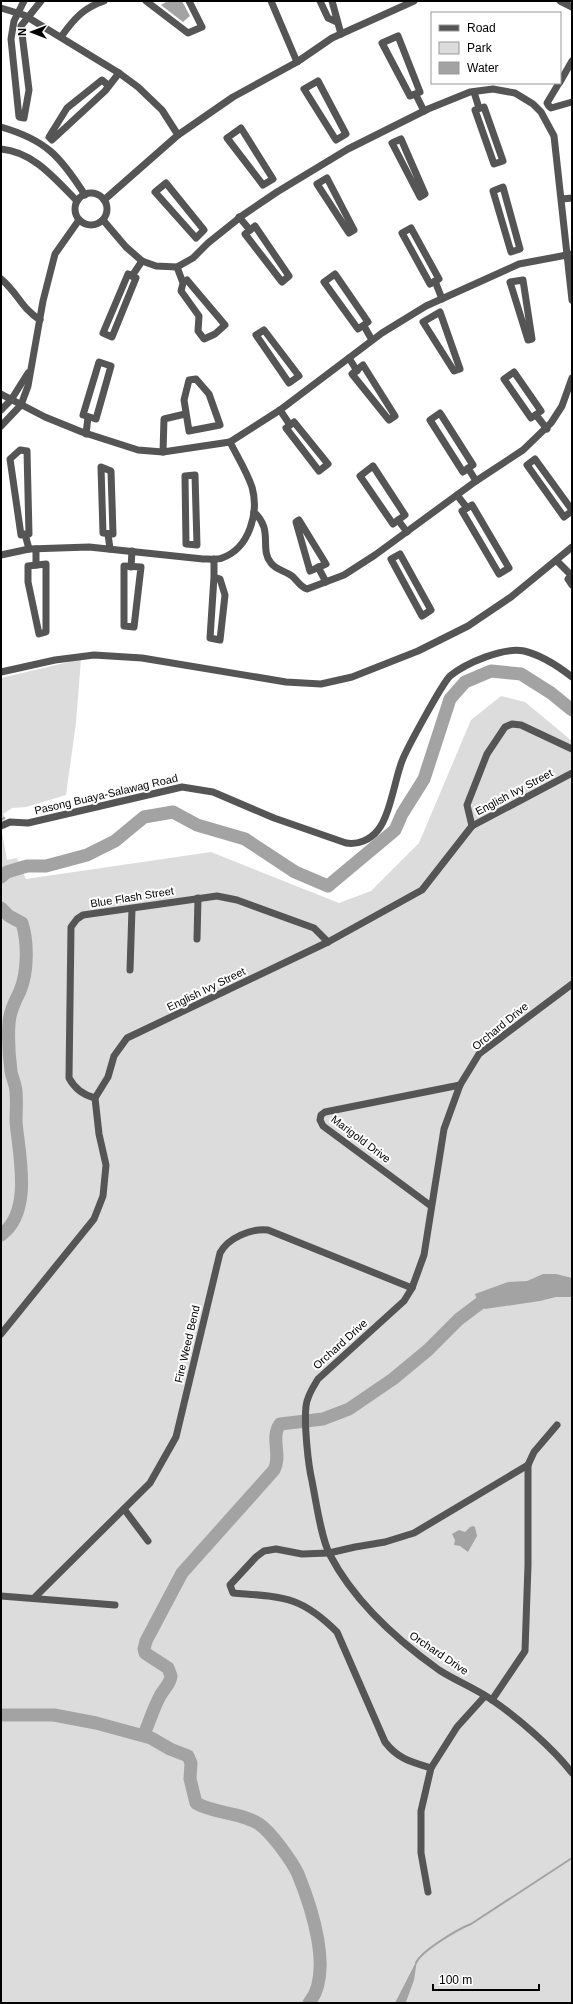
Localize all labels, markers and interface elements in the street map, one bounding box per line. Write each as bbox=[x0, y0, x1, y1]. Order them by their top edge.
north arrow bbox=[12, 12, 52, 52]
legend bbox=[431, 12, 561, 84]
text: Road bbox=[467, 21, 496, 35]
text: N bbox=[16, 28, 28, 36]
text: Park bbox=[467, 41, 493, 55]
text: Water bbox=[467, 61, 499, 75]
street label: English Ivy Street bbox=[473, 767, 555, 817]
street label: Pasong Buaya-Salawag Road bbox=[33, 772, 179, 816]
street label: Blue Flash Street bbox=[89, 884, 175, 910]
street label: English Ivy Street bbox=[165, 965, 247, 1013]
street label: Orchard Drive bbox=[470, 1000, 530, 1052]
street label: Marigold Drive bbox=[329, 1113, 393, 1165]
street label: Fire Weed Bend bbox=[172, 1304, 202, 1384]
street label: Orchard Drive bbox=[311, 1317, 369, 1371]
street label: Orchard Drive bbox=[407, 1629, 471, 1677]
scale bar bbox=[433, 1966, 539, 1992]
text: 100 m bbox=[439, 1973, 472, 1987]

